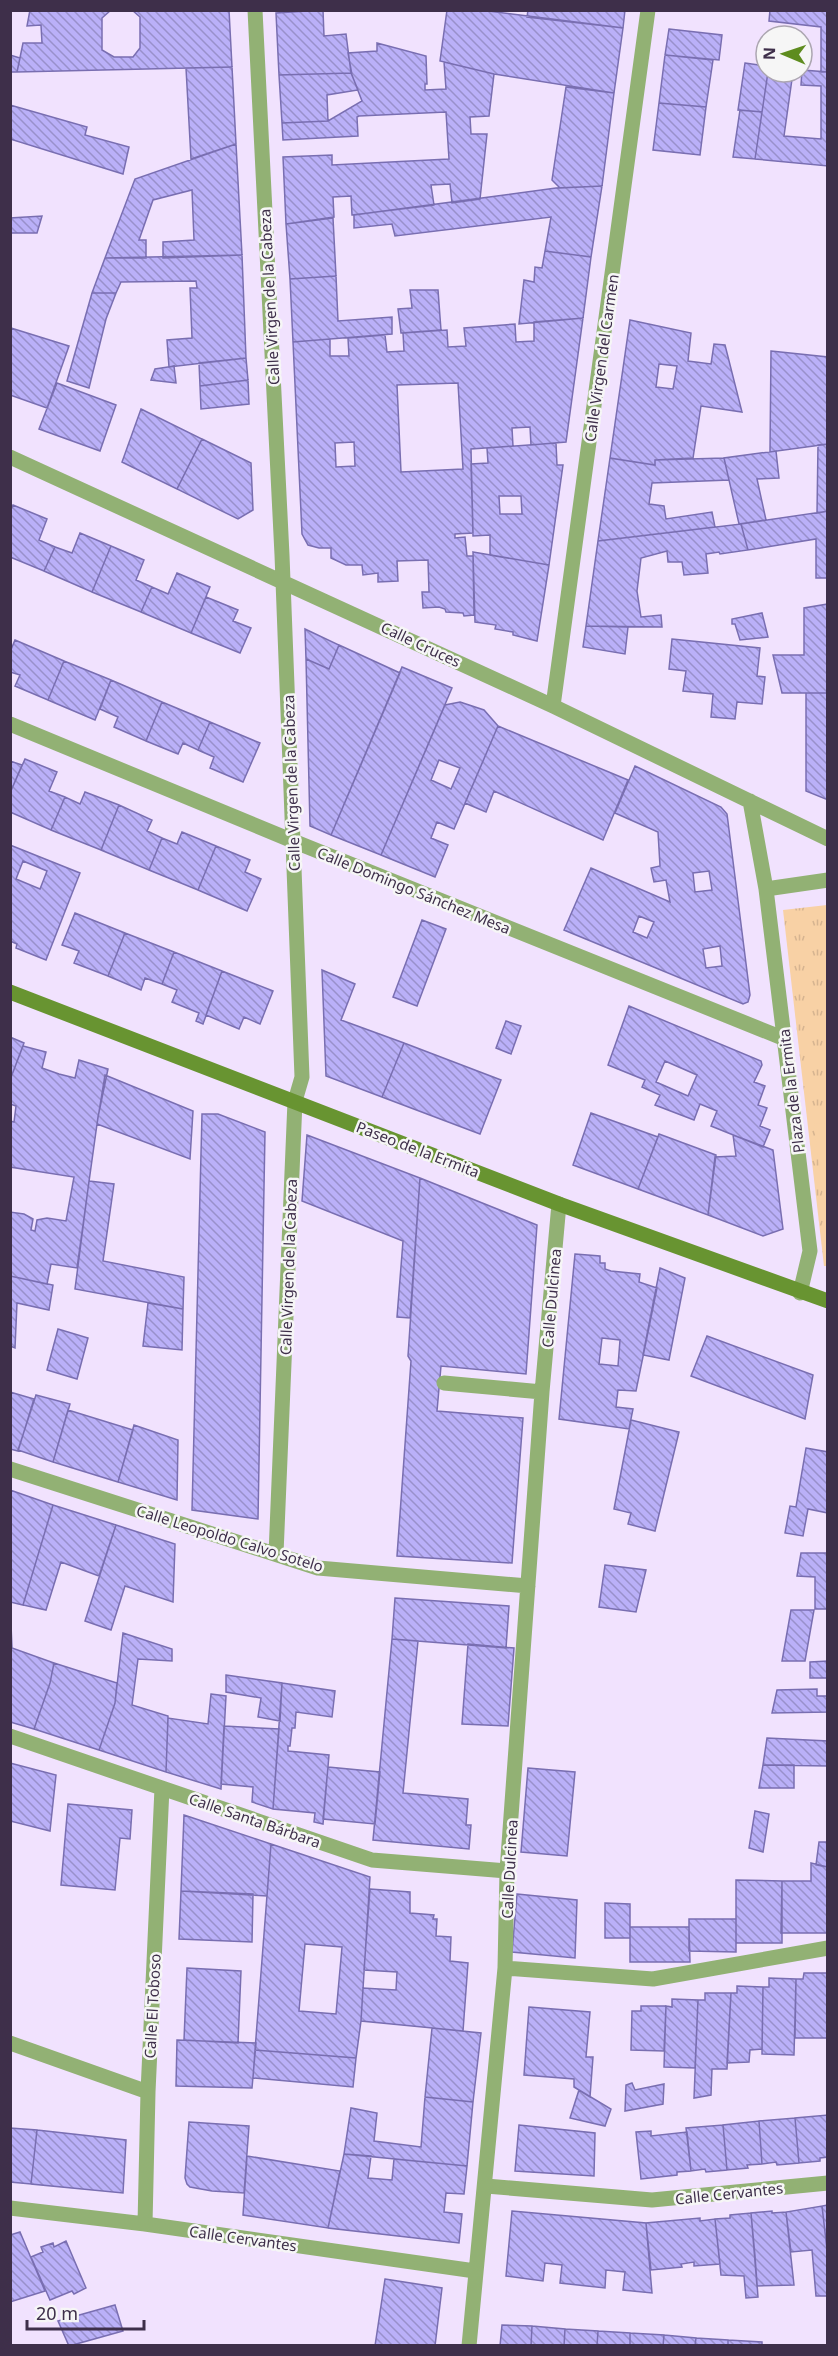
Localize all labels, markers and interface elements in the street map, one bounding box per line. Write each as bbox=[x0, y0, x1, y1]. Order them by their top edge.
north arrow bbox=[754, 24, 814, 84]
text: N bbox=[758, 47, 780, 60]
street label: Calle Virgen de la Cabeza bbox=[254, 208, 284, 386]
street label: Calle Virgen del Carmen bbox=[579, 273, 623, 443]
street label: Calle Cruces bbox=[378, 617, 464, 671]
street label: Calle Virgen de la Cabeza bbox=[278, 694, 304, 872]
street label: Calle Domingo Sánchez Mesa bbox=[314, 842, 514, 938]
street label: Plaza de la Ermita bbox=[773, 1028, 809, 1154]
street label: Paseo de la Ermita bbox=[354, 1116, 482, 1182]
street label: Calle Virgen de la Cabeza bbox=[275, 1178, 301, 1356]
street label: Calle Dulcinea bbox=[537, 1248, 565, 1348]
street label: Calle Leopoldo Calvo Sotelo bbox=[134, 1500, 326, 1576]
street label: Calle Santa Bárbara bbox=[187, 1788, 323, 1852]
street label: Calle Dulcinea bbox=[496, 1819, 522, 1919]
street label: Calle El Toboso bbox=[139, 1953, 165, 2059]
street label: Calle Cervantes bbox=[674, 2177, 784, 2209]
street label: Calle Cervantes bbox=[188, 2221, 298, 2255]
scale bar bbox=[27, 2293, 144, 2331]
text: 20 m bbox=[36, 2301, 78, 2325]

